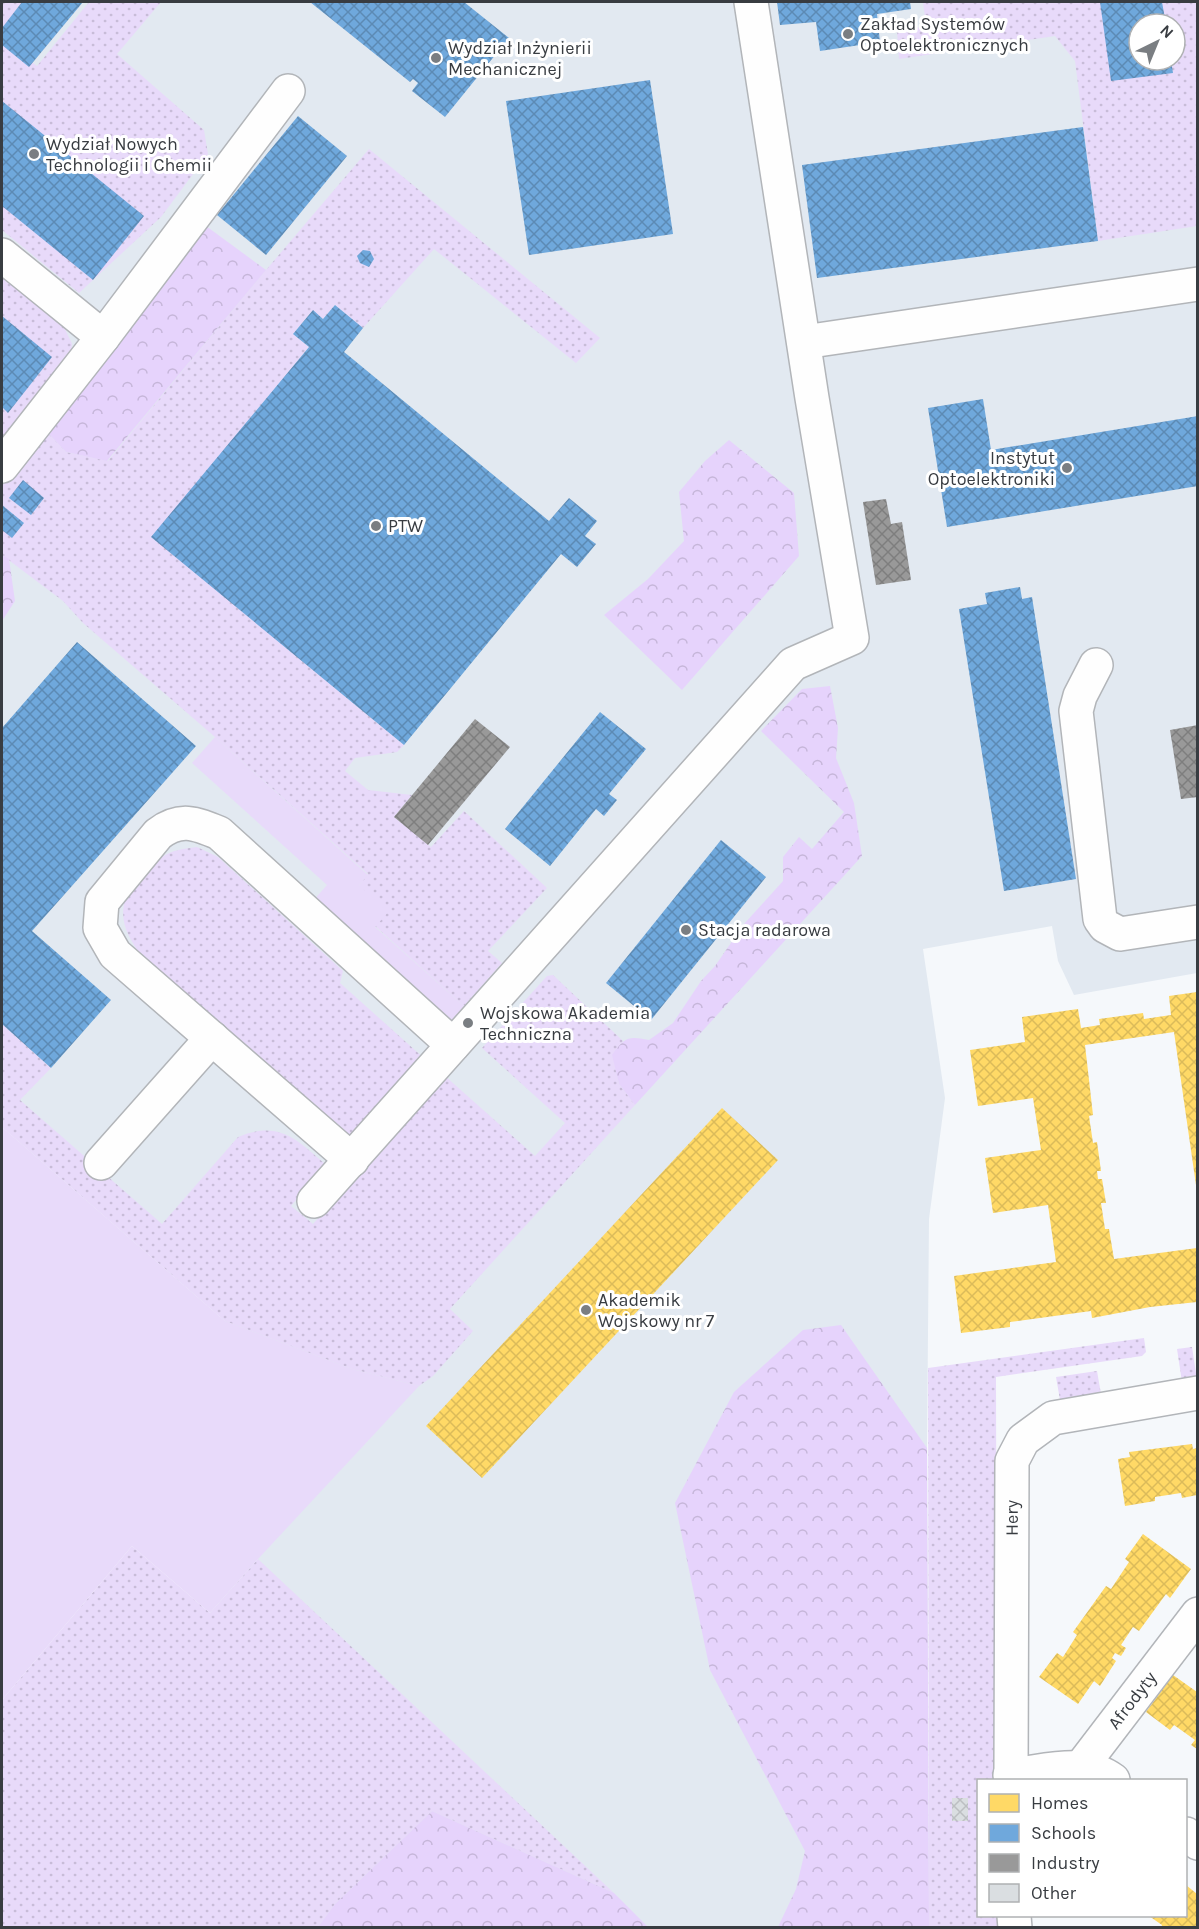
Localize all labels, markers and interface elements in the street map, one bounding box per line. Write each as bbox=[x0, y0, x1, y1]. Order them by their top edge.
north arrow bbox=[1127, 12, 1187, 72]
place label: Zakład Systemów Optoelektronicznych bbox=[860, 13, 1029, 56]
text: N bbox=[1156, 21, 1178, 42]
marker: Zakład Systemów Optoelektronicznych bbox=[841, 27, 855, 41]
place label: Wydział Inżynierii Mechanicznej bbox=[448, 37, 592, 80]
marker: Wydział Inżynierii Mechanicznej bbox=[429, 51, 443, 65]
place label: Wydział Nowych Technologii i Chemii bbox=[46, 133, 212, 176]
marker: Wydział Nowych Technologii i Chemii bbox=[27, 147, 41, 161]
place label: Instytut Optoelektroniki bbox=[928, 447, 1055, 490]
marker: Instytut Optoelektroniki bbox=[1060, 461, 1074, 475]
place label: PTW bbox=[388, 515, 423, 537]
marker: PTW bbox=[369, 519, 383, 533]
place label: Stacja radarowa bbox=[698, 919, 831, 941]
marker: Stacja radarowa bbox=[679, 923, 693, 937]
place label: Wojskowa Akademia Techniczna bbox=[480, 1002, 650, 1045]
marker: Wojskowa Akademia Techniczna bbox=[461, 1016, 475, 1030]
place label: Akademik Wojskowy nr 7 bbox=[598, 1289, 715, 1332]
marker: Akademik Wojskowy nr 7 bbox=[579, 1303, 593, 1317]
street label: Hery bbox=[1001, 1499, 1023, 1536]
street label: Afrodyty bbox=[1103, 1667, 1161, 1734]
legend bbox=[977, 1779, 1187, 1917]
text: Homes bbox=[1031, 1792, 1088, 1814]
text: Schools bbox=[1031, 1822, 1096, 1844]
text: Industry bbox=[1031, 1852, 1100, 1874]
text: Other bbox=[1031, 1882, 1076, 1904]

